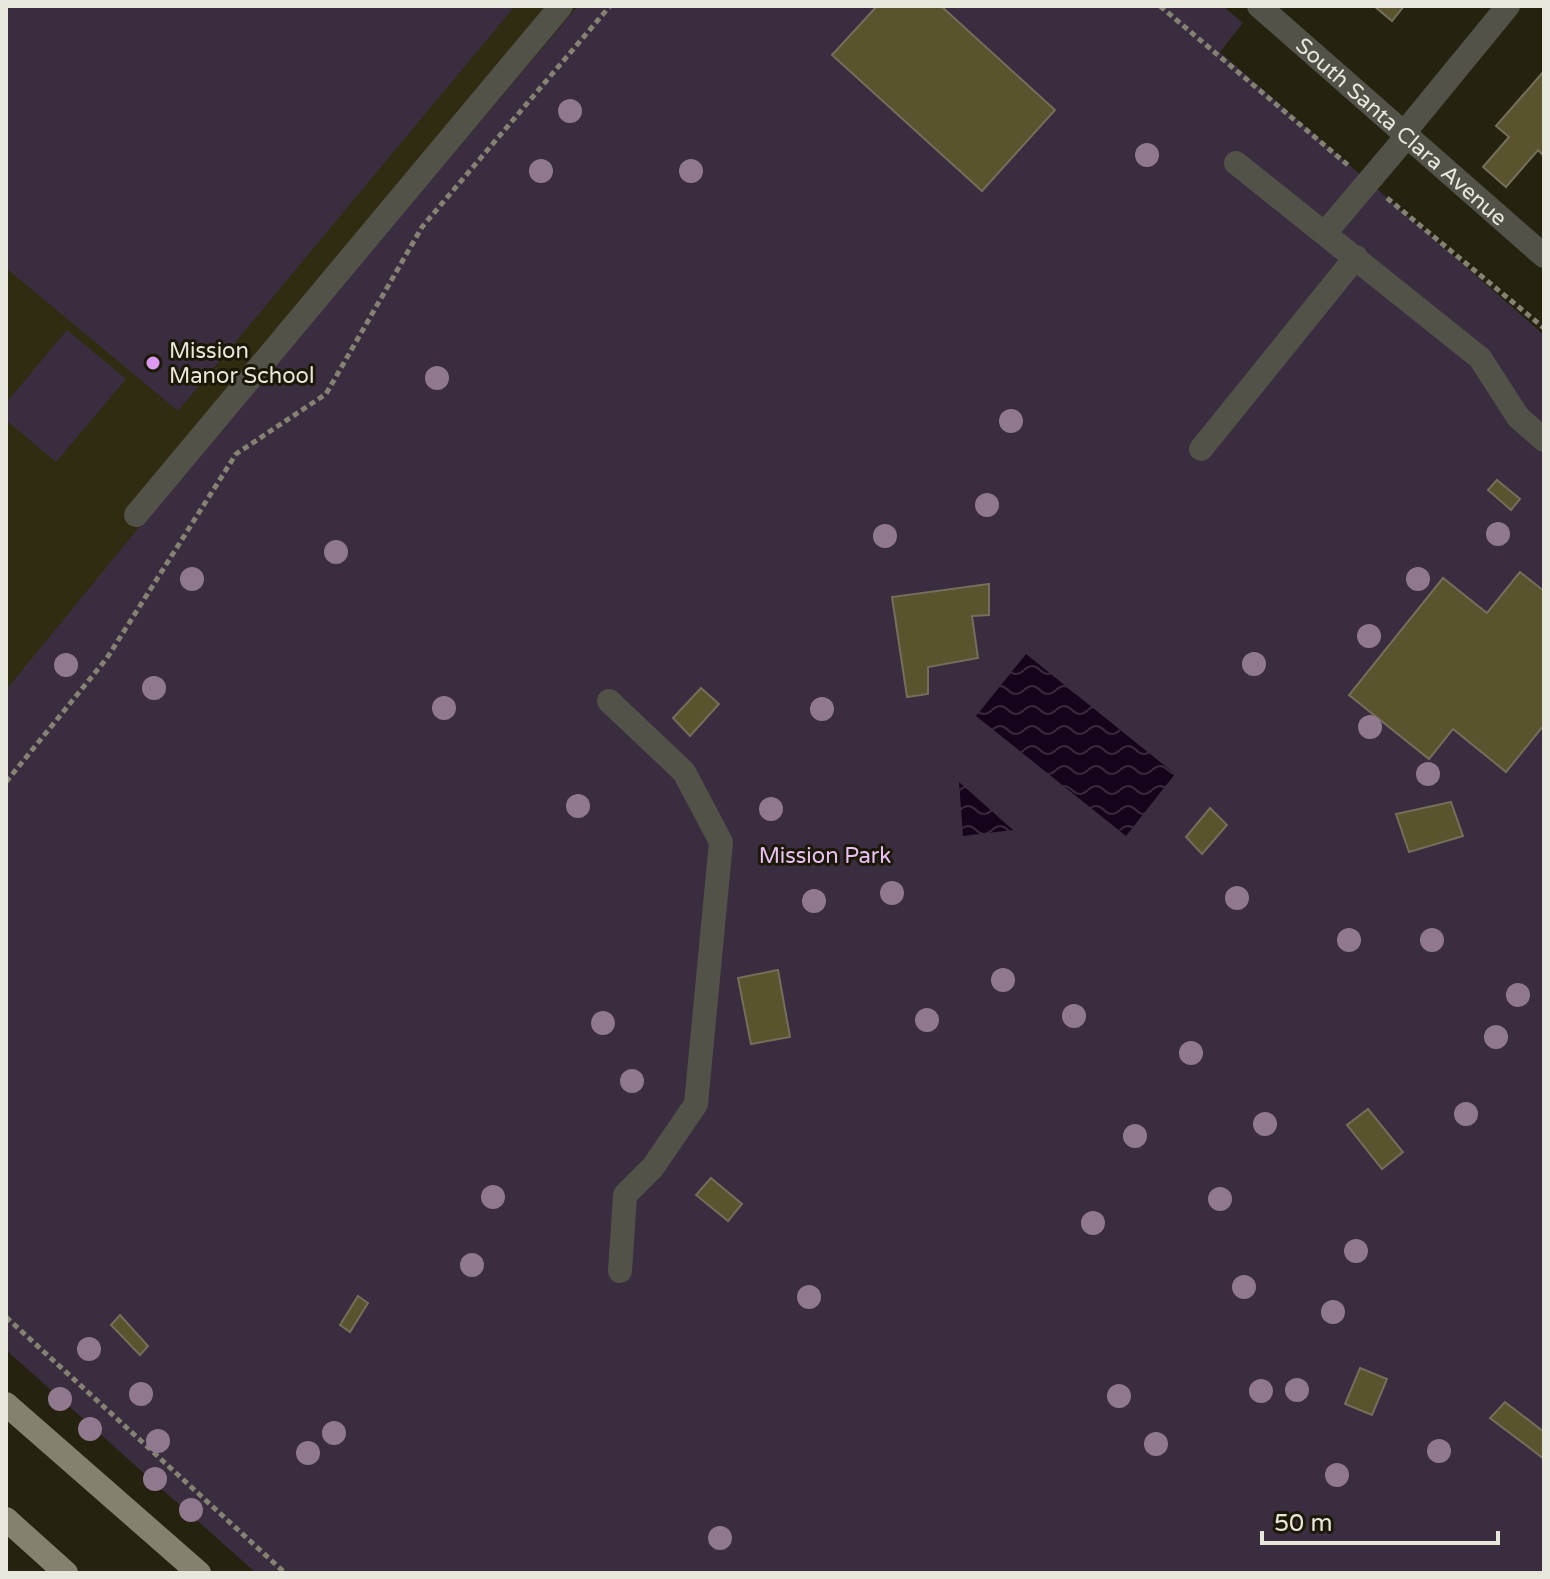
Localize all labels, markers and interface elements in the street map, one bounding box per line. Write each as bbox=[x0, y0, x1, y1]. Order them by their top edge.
street label: South Santa Clara Avenue bbox=[1290, 33, 1512, 231]
place label: Mission Manor School bbox=[169, 338, 314, 389]
marker: Mission Manor School bbox=[144, 354, 162, 372]
park label: Mission Park bbox=[759, 843, 891, 869]
scale bar bbox=[1262, 1495, 1498, 1545]
text: 50 m bbox=[1274, 1509, 1332, 1538]

